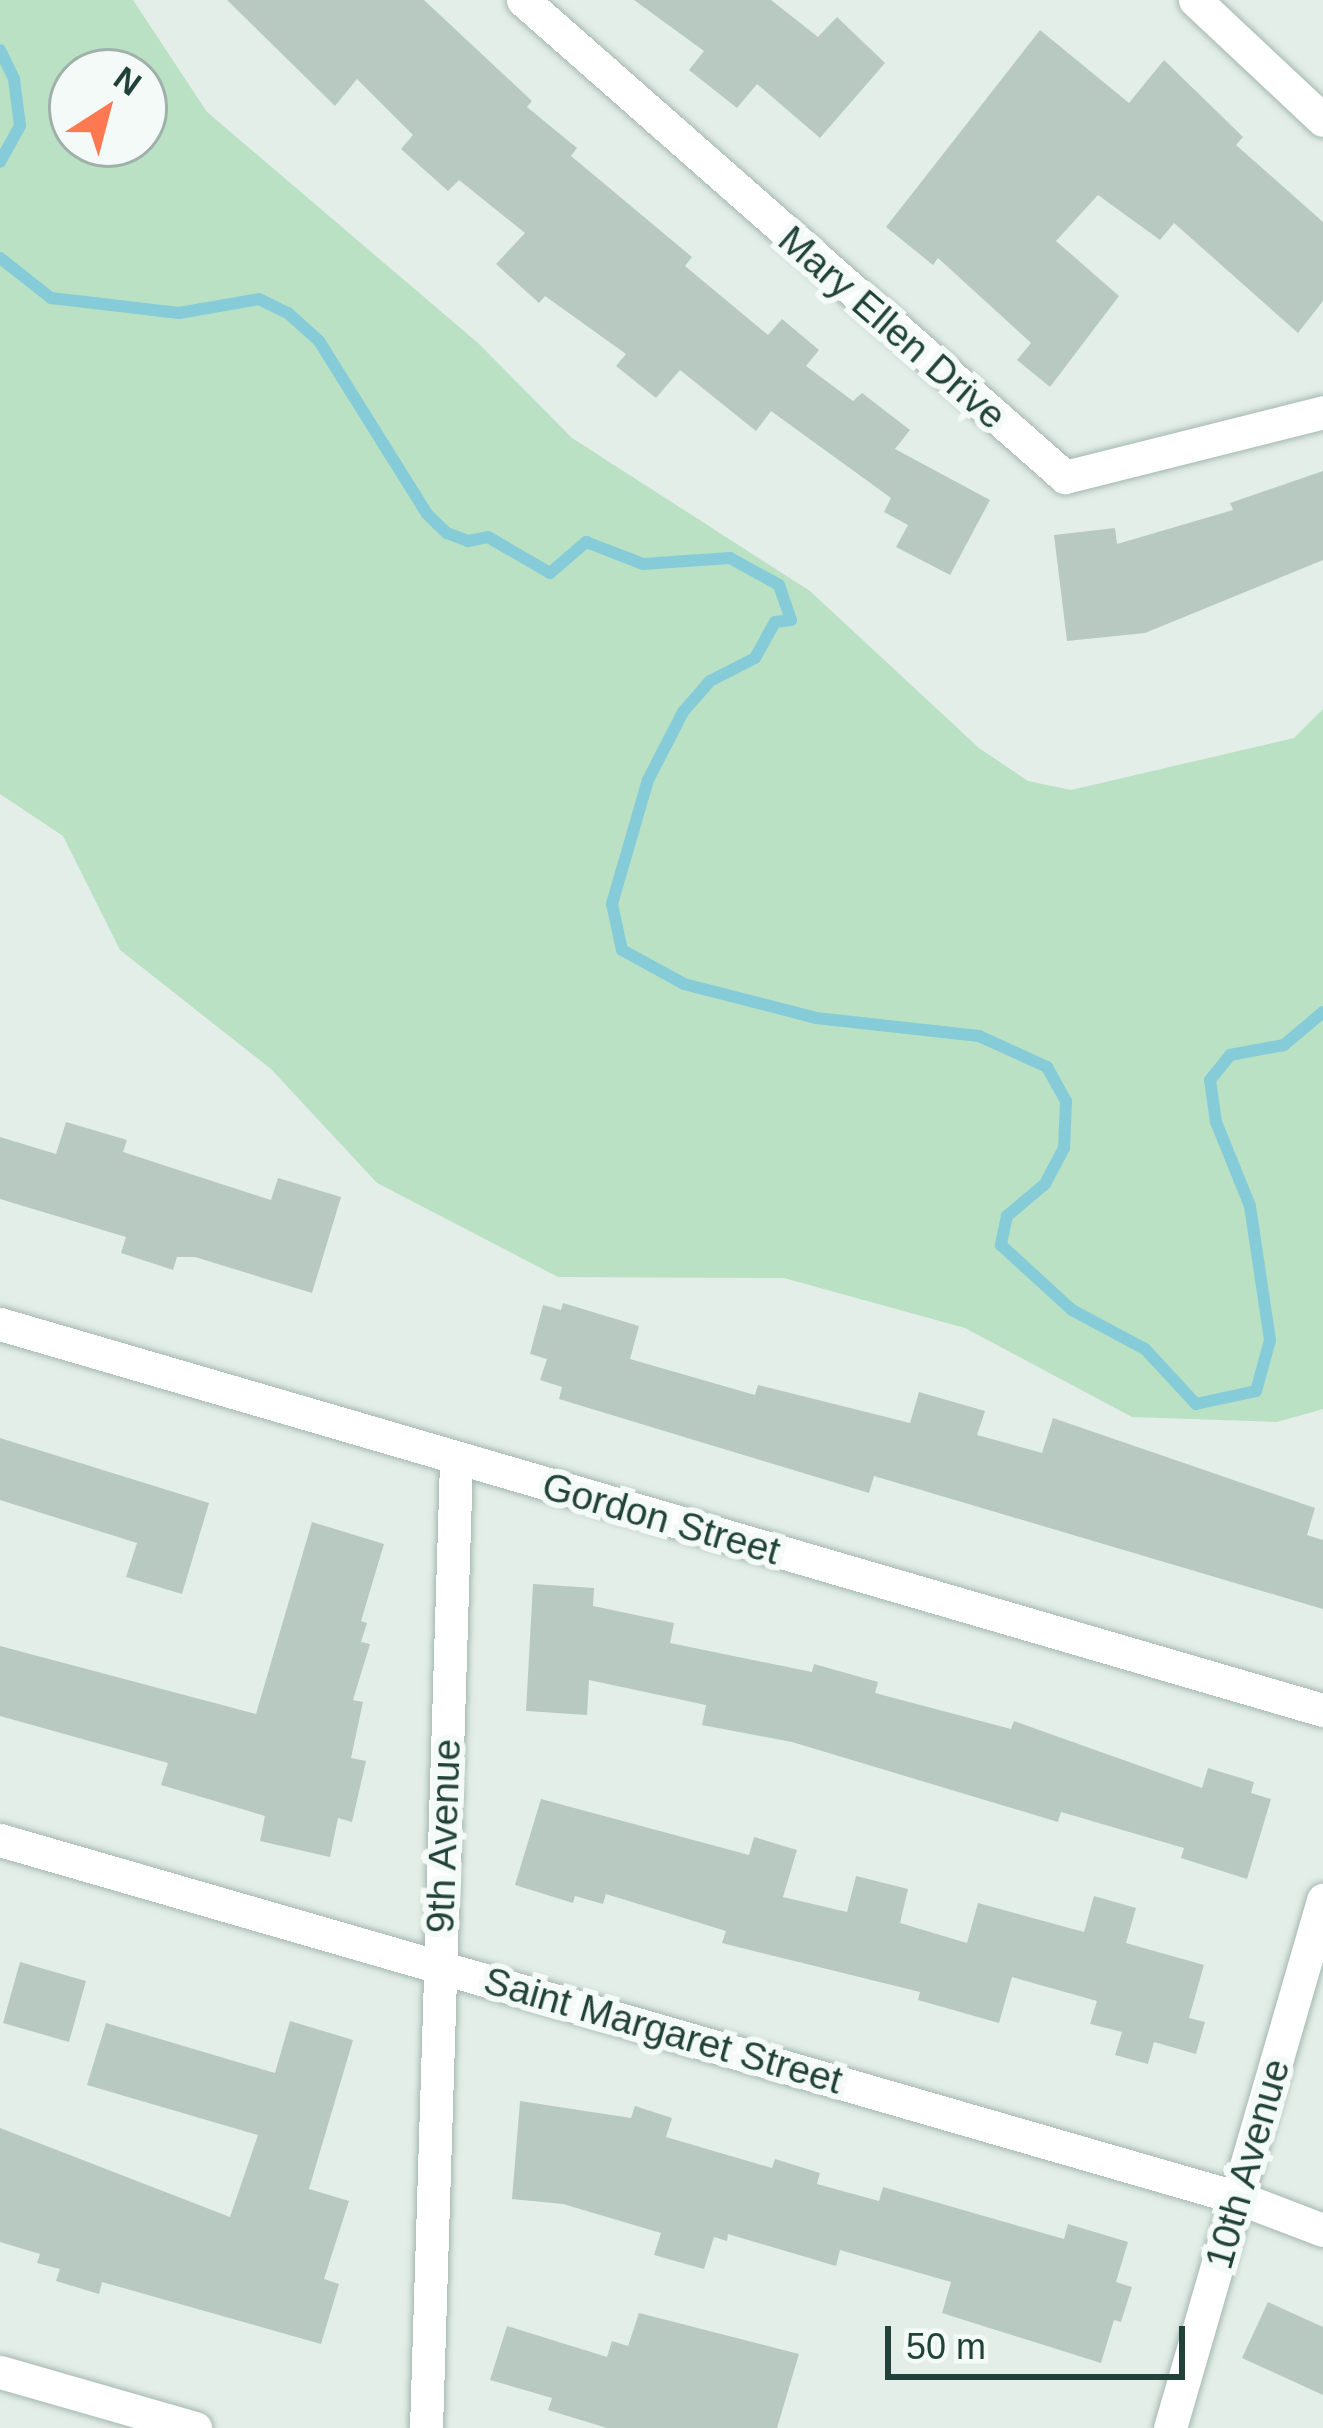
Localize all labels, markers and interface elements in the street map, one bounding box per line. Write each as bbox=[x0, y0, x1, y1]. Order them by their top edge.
north arrow bbox=[48, 48, 168, 168]
text: N bbox=[107, 59, 148, 103]
street label: Mary Ellen Drive bbox=[769, 217, 1015, 439]
street label: Gordon Street bbox=[537, 1463, 785, 1575]
street label: 9th Avenue bbox=[417, 1737, 471, 1935]
street label: Saint Margaret Street bbox=[478, 1957, 848, 2105]
street label: 10th Avenue bbox=[1195, 2053, 1301, 2275]
scale bar bbox=[891, 2302, 1191, 2376]
text: 50 m bbox=[906, 2326, 986, 2367]

